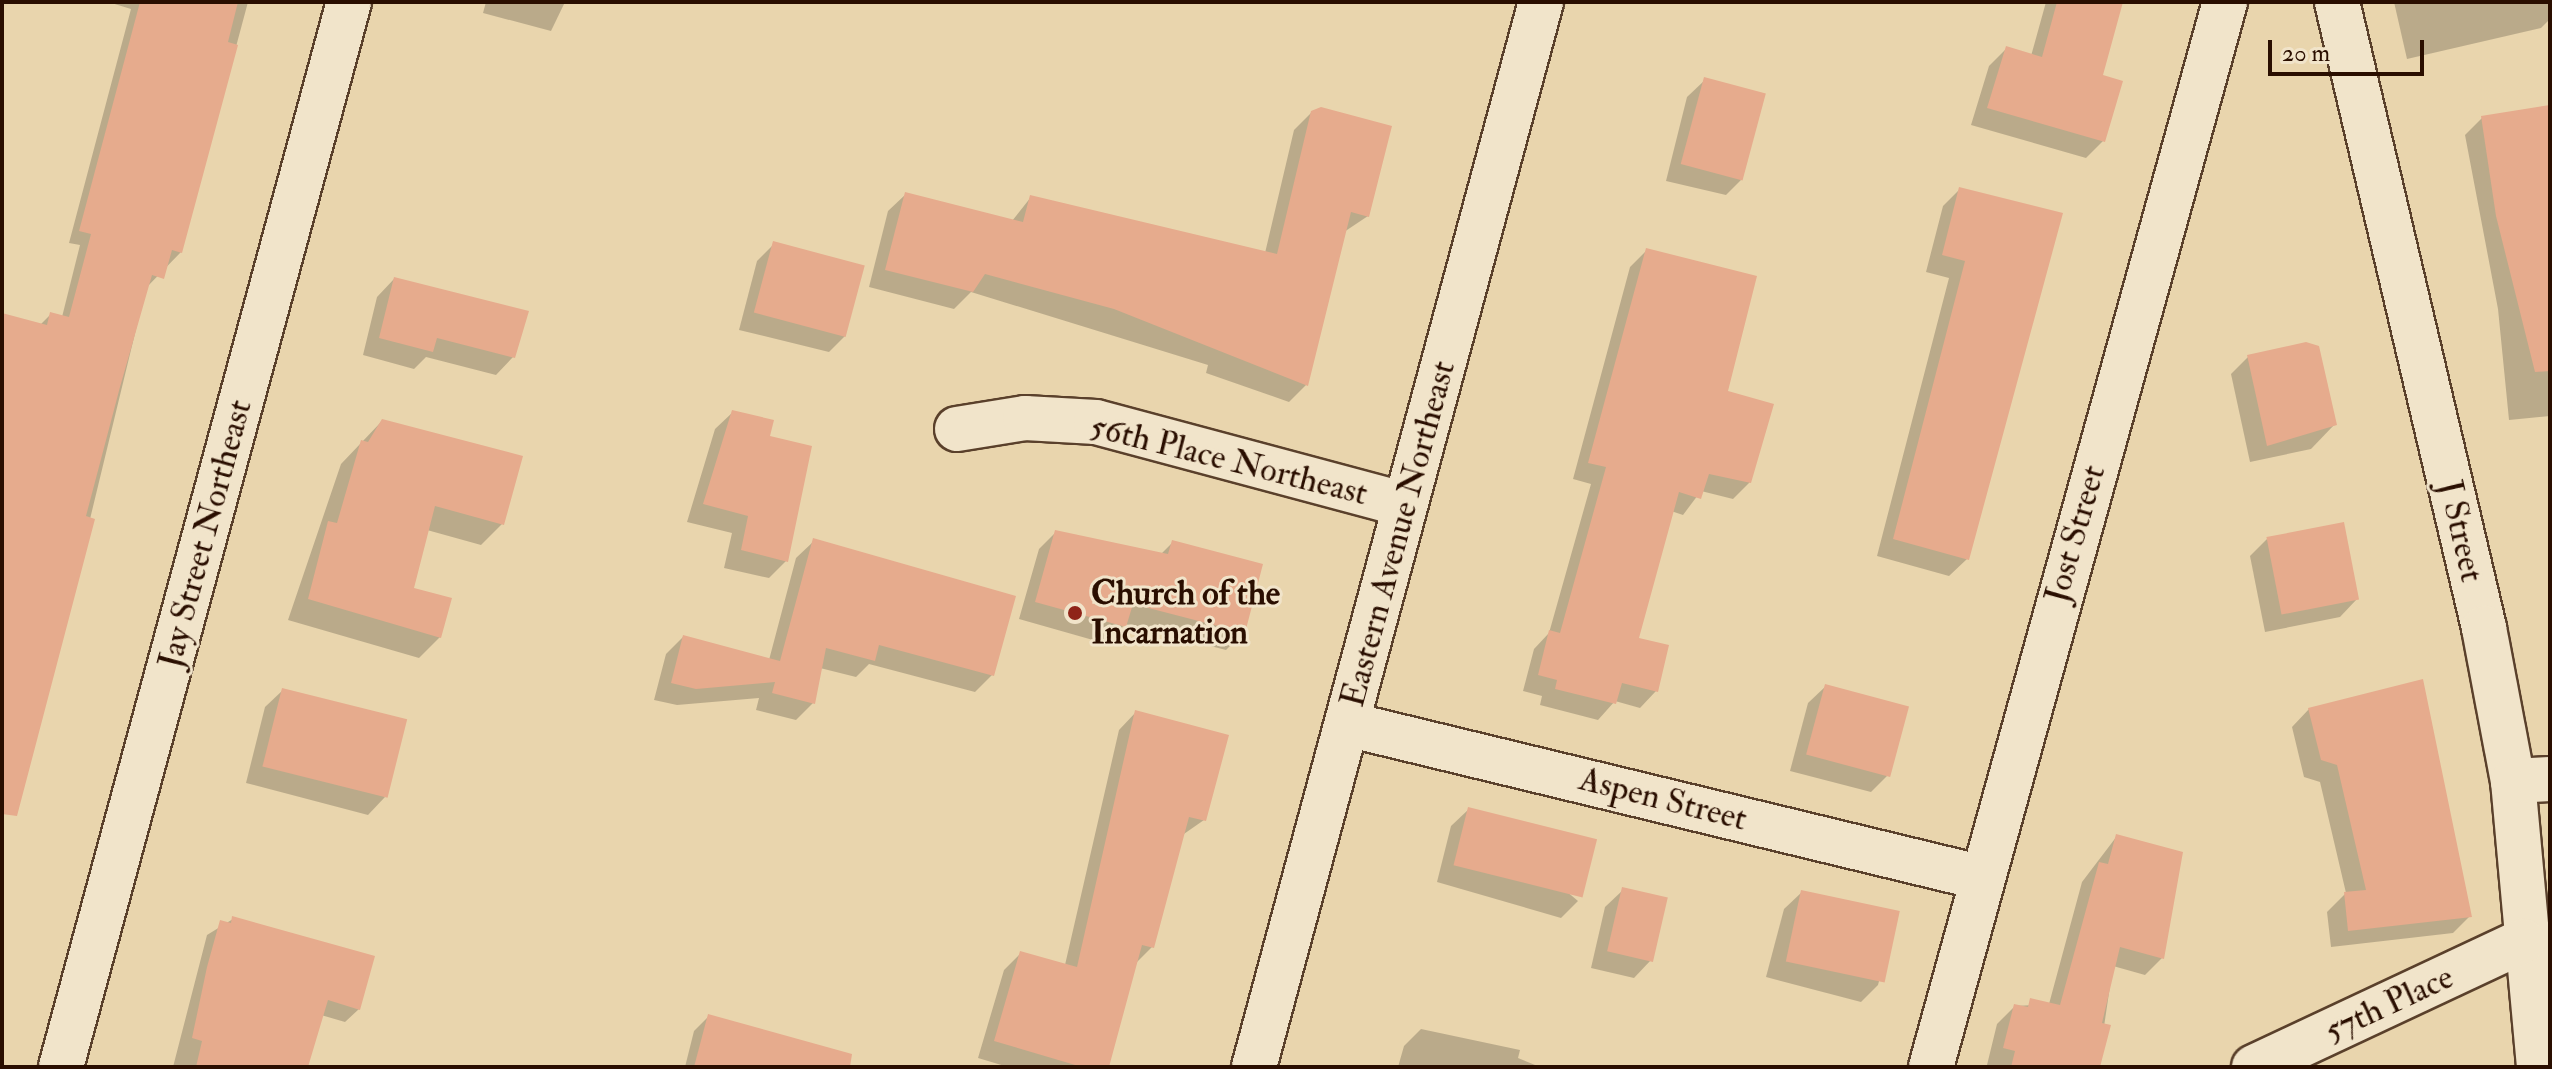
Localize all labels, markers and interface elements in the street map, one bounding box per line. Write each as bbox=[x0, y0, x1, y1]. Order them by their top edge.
scale bar bbox=[2272, 24, 2428, 74]
text: 20 m bbox=[2282, 38, 2330, 69]
street label: Eastern Avenue Northeast bbox=[1332, 356, 1464, 712]
street label: Jay Street Northeast bbox=[150, 395, 260, 673]
street label: 56th Place Northeast bbox=[1086, 406, 1372, 514]
street label: Jost Street bbox=[2036, 460, 2114, 608]
street label: J Street bbox=[2430, 476, 2492, 586]
place label: Church of the Incarnation bbox=[1091, 573, 1280, 652]
marker: Church of the Incarnation bbox=[1066, 604, 1084, 622]
street label: Aspen Street bbox=[1575, 758, 1751, 840]
street label: 57th Place bbox=[2318, 957, 2460, 1051]

